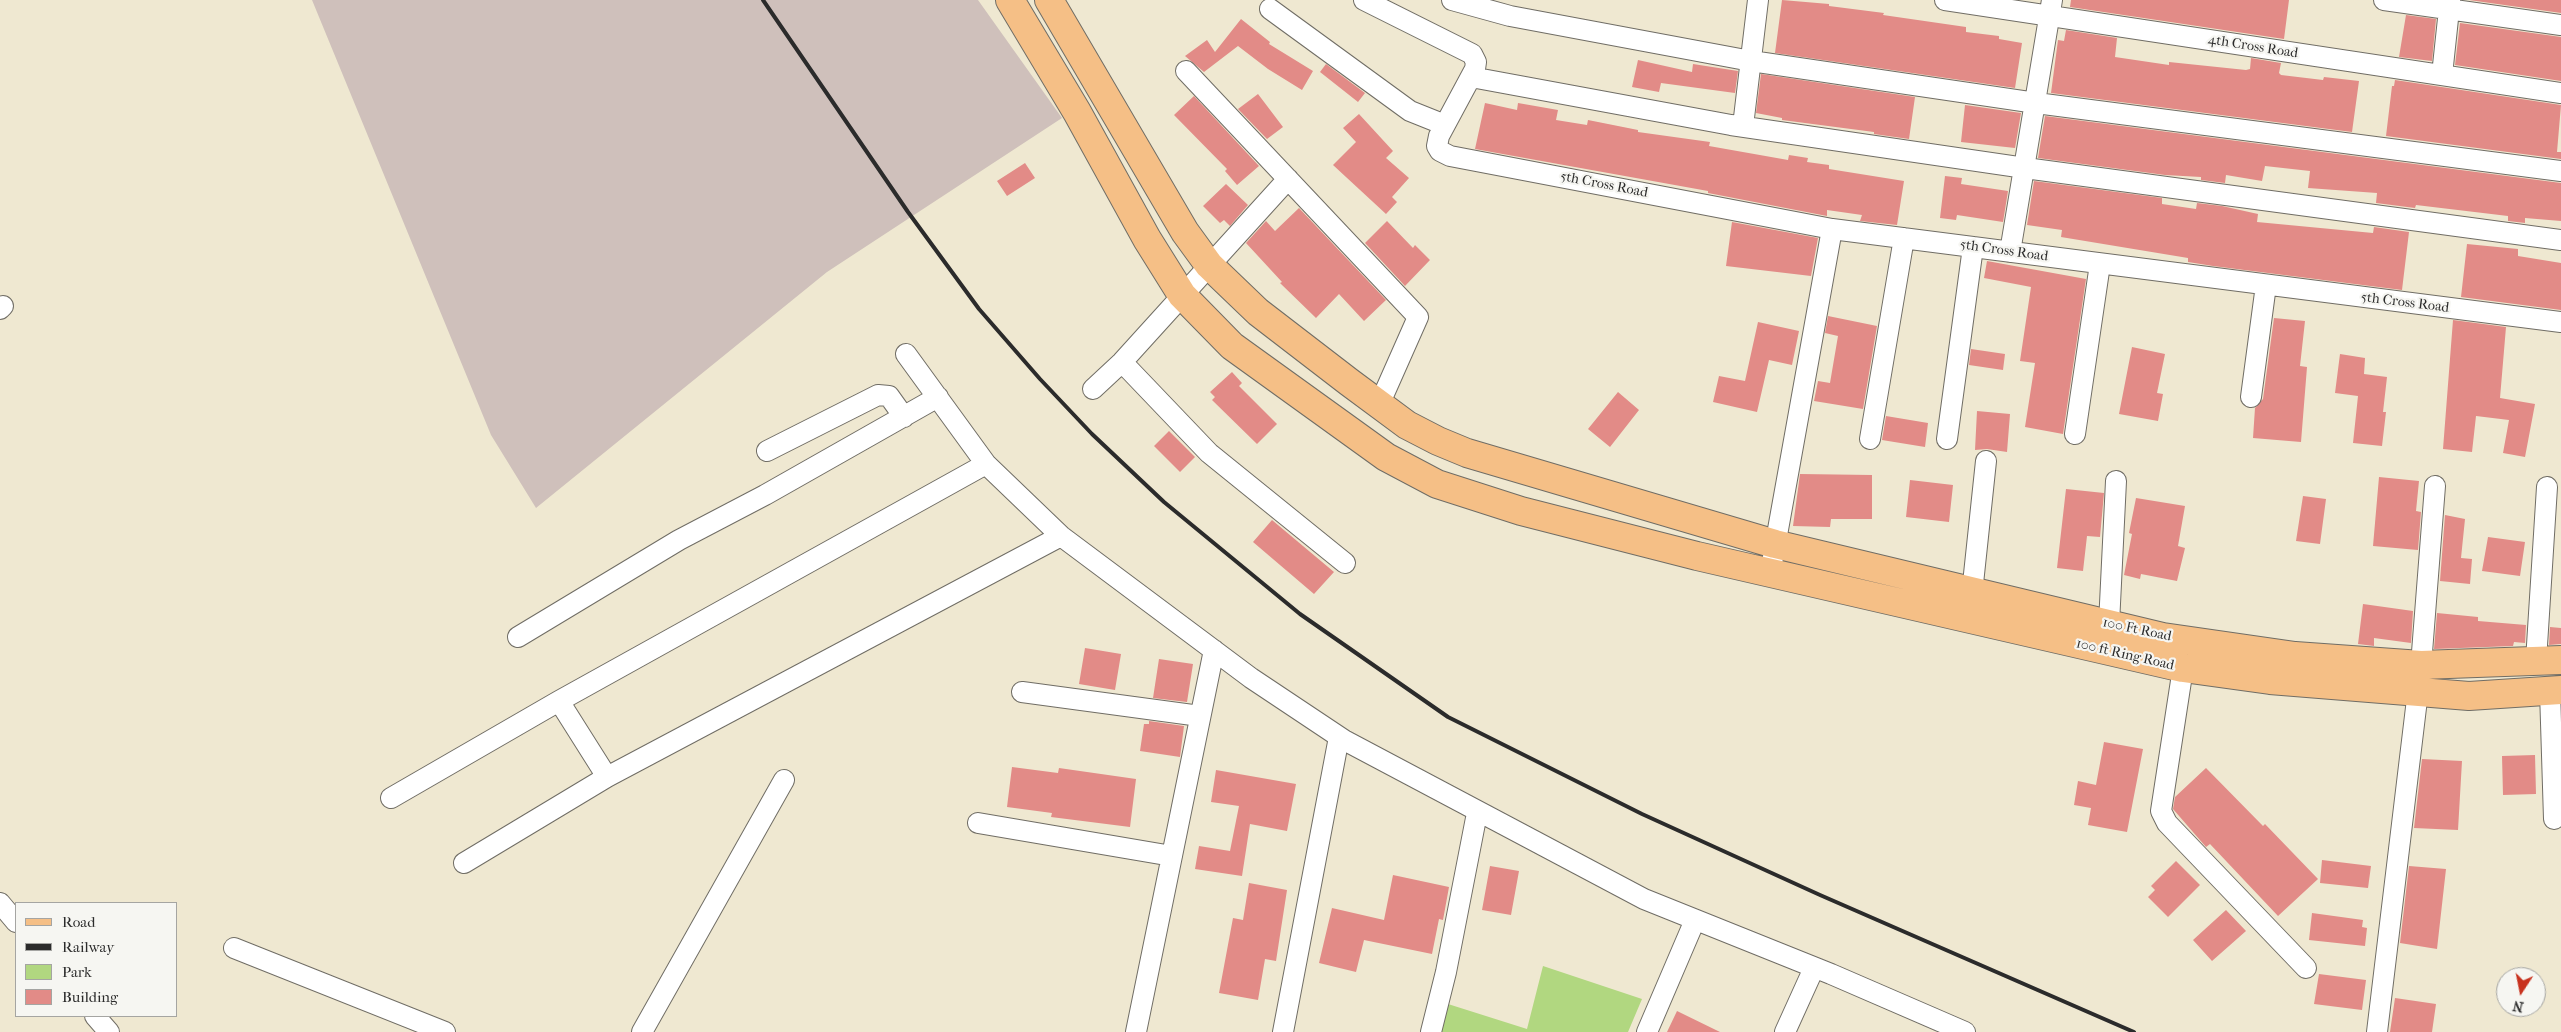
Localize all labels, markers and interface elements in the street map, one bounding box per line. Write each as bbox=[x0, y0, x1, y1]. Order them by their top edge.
street label: 4th Cross Road bbox=[2207, 32, 2299, 62]
street label: 5th Cross Road bbox=[1559, 168, 1649, 202]
street label: 5th Cross Road bbox=[1959, 237, 2049, 265]
street label: 5th Cross Road bbox=[2360, 289, 2450, 317]
street label: 100 Ft Road bbox=[2101, 615, 2173, 645]
street label: 100 ft Ring Road bbox=[2074, 636, 2176, 674]
legend bbox=[15, 902, 178, 1017]
text: Road bbox=[62, 913, 95, 931]
text: Railway bbox=[62, 938, 114, 956]
text: Park bbox=[62, 963, 92, 981]
north arrow bbox=[2496, 967, 2546, 1017]
text: Building bbox=[62, 988, 118, 1006]
text: N bbox=[2511, 997, 2525, 1016]

